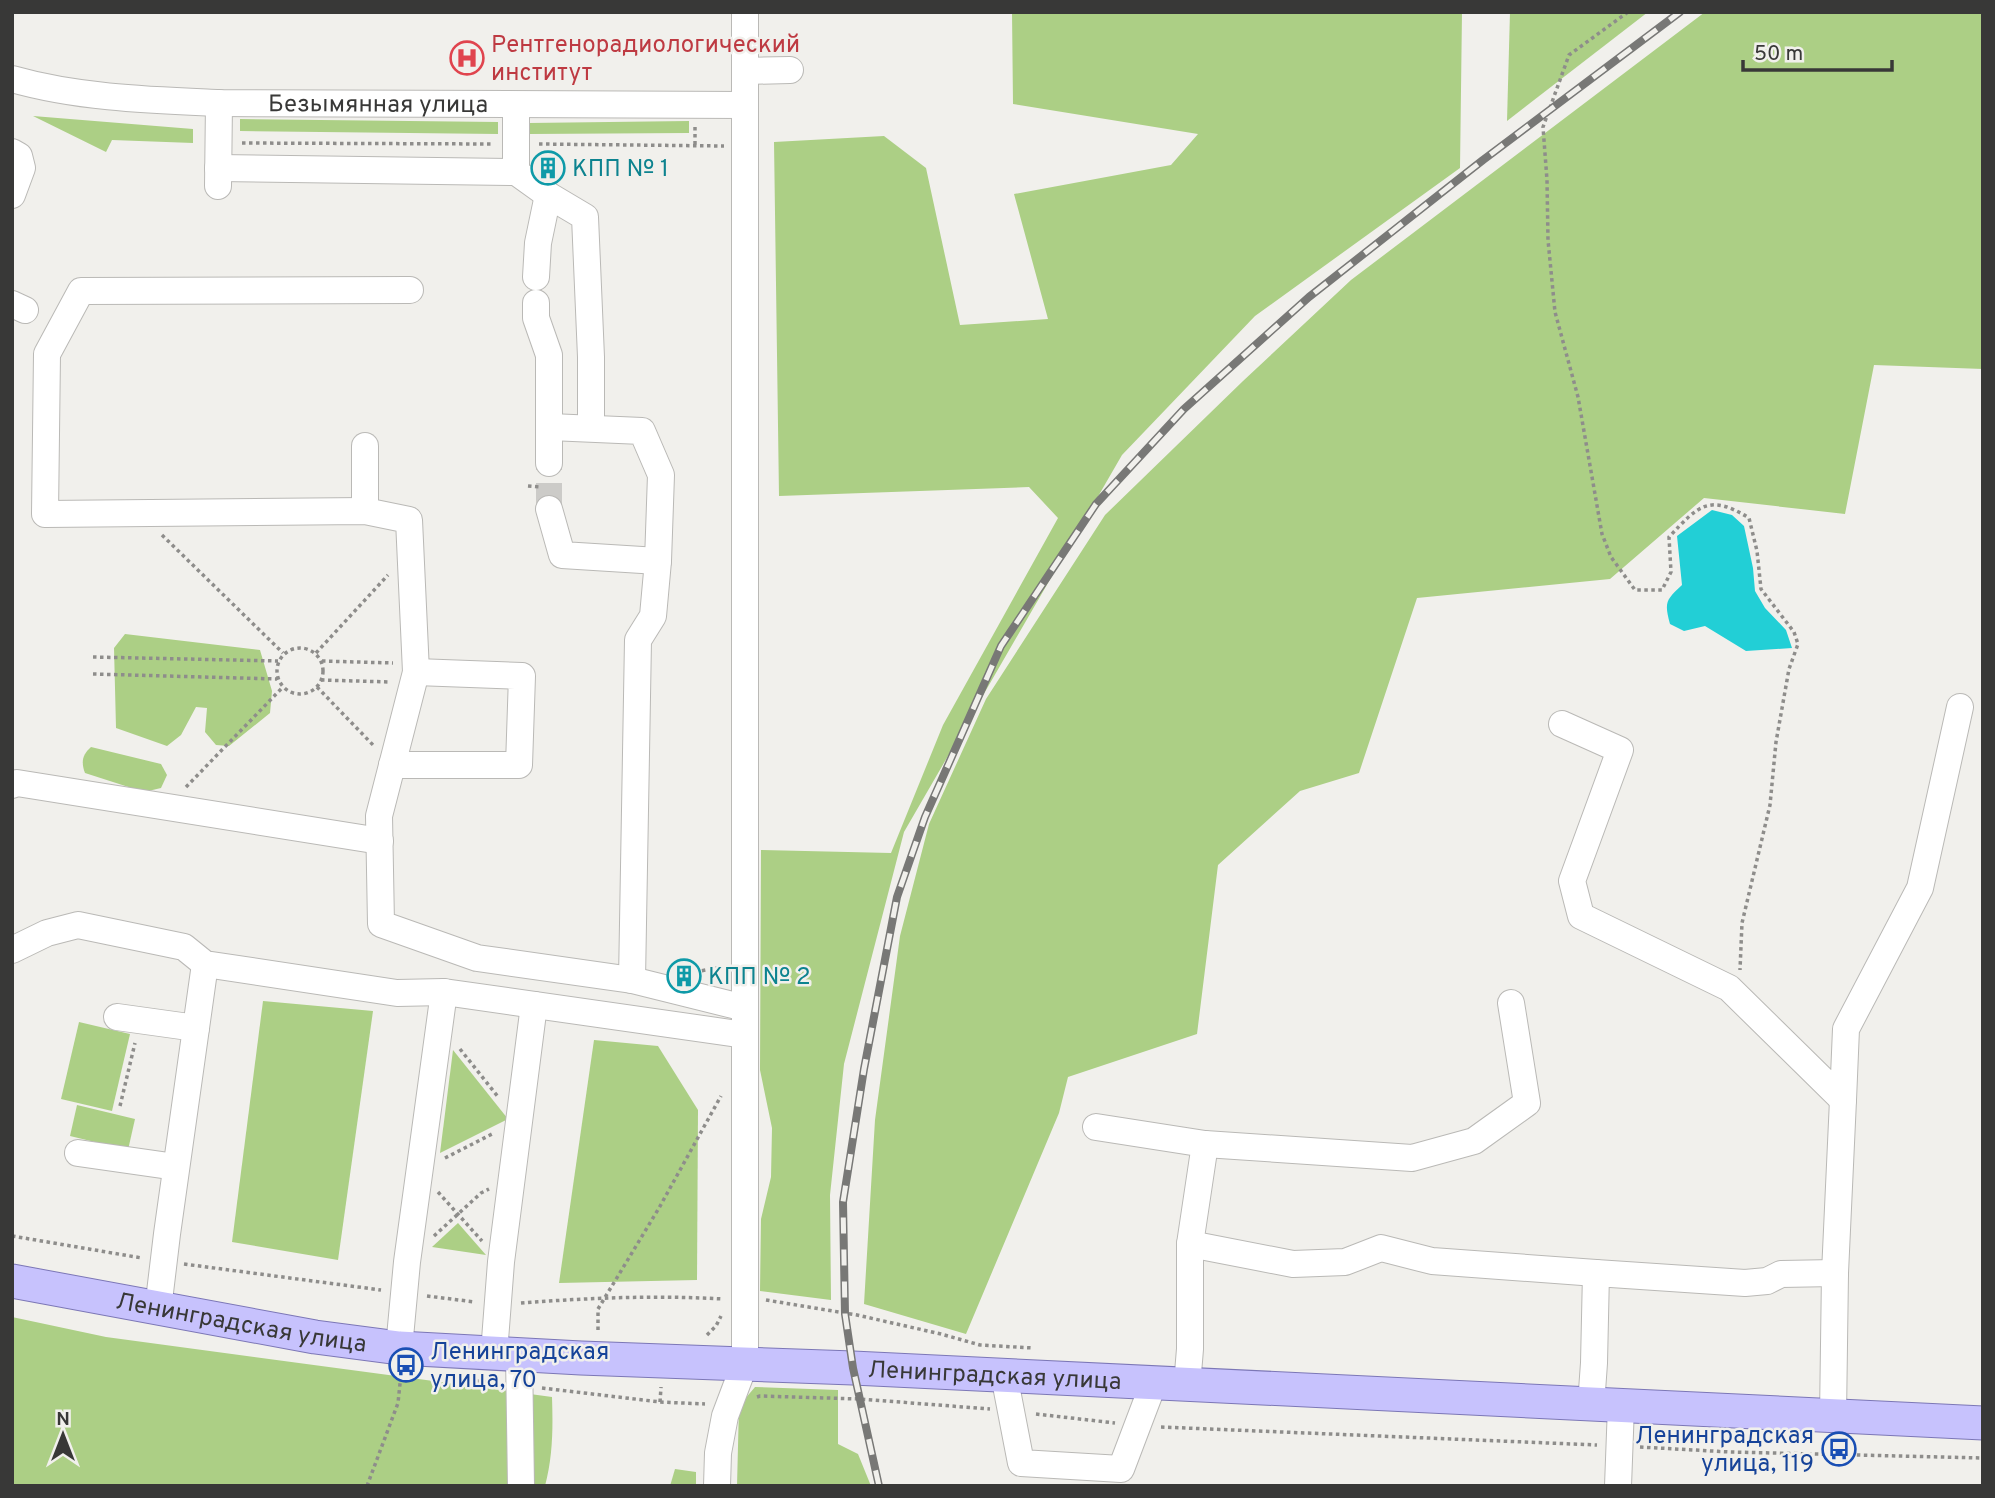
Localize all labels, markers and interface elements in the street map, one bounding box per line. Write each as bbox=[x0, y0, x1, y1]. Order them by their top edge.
scale bar bbox=[1743, 28, 1892, 72]
place label: Рентгенорадиологический институт bbox=[491, 31, 800, 89]
hospital icon: Рентгенорадиологический институт bbox=[448, 39, 486, 77]
text: 50 m bbox=[1754, 41, 1803, 68]
street label: Безымянная улица bbox=[268, 90, 488, 121]
building icon: КПП № 1 bbox=[529, 149, 567, 187]
place label: КПП № 1 bbox=[572, 155, 669, 185]
building icon: КПП № 2 bbox=[665, 957, 703, 995]
place label: КПП № 2 bbox=[708, 963, 811, 993]
street label: Ленинградская улица bbox=[113, 1287, 368, 1361]
place label: Ленинградская улица, 70 bbox=[430, 1338, 609, 1396]
bus stop icon: Ленинградская улица, 70 bbox=[387, 1346, 425, 1384]
street label: Ленинградская улица bbox=[867, 1356, 1122, 1398]
north arrow bbox=[28, 1400, 98, 1470]
text: N bbox=[56, 1408, 70, 1432]
place label: Ленинградская улица, 119 bbox=[1635, 1422, 1814, 1480]
bus stop icon: Ленинградская улица, 119 bbox=[1820, 1430, 1858, 1468]

